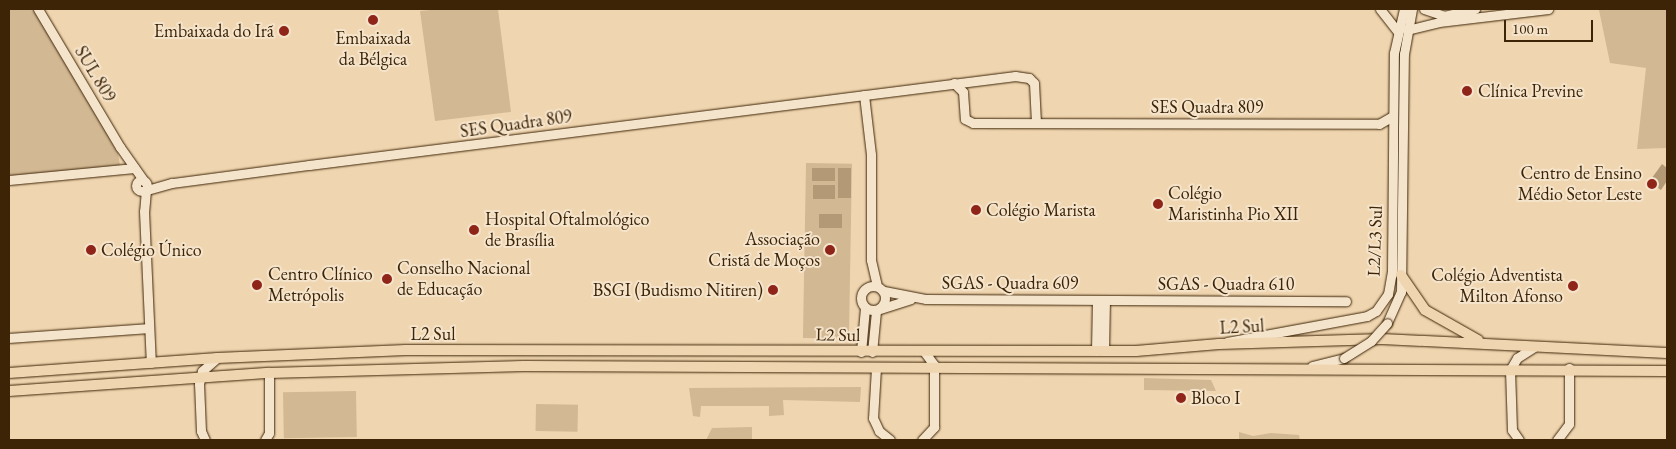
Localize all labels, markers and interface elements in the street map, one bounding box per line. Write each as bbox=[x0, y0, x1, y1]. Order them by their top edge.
scale bar bbox=[1506, 10, 1595, 42]
marker: Embaixada da Bélgica bbox=[367, 14, 379, 26]
text: 100 m bbox=[1512, 19, 1548, 38]
place label: Embaixada do Irã bbox=[154, 20, 274, 42]
marker: Embaixada do Irã bbox=[278, 25, 290, 37]
place label: Embaixada da Bélgica bbox=[335, 28, 411, 70]
street label: SUL 809 bbox=[70, 42, 120, 106]
place label: Clínica Previne bbox=[1478, 80, 1583, 102]
marker: Clínica Previne bbox=[1460, 84, 1474, 98]
street label: SES Quadra 809 bbox=[1151, 96, 1263, 118]
street label: SES Quadra 809 bbox=[459, 105, 573, 143]
place label: Centro de Ensino Médio Setor Leste bbox=[1518, 163, 1642, 205]
marker: Centro de Ensino Médio Setor Leste bbox=[1646, 178, 1658, 190]
place label: Colégio Maristinha Pio XII bbox=[1168, 183, 1299, 225]
marker: Colégio Maristinha Pio XII bbox=[1152, 198, 1164, 210]
place label: Colégio Marista bbox=[986, 199, 1096, 221]
marker: Colégio Marista bbox=[970, 204, 982, 216]
street label: L2/L3 Sul bbox=[1363, 205, 1387, 277]
place label: Hospital Oftalmológico de Brasília bbox=[485, 209, 649, 252]
marker: Hospital Oftalmológico de Brasília bbox=[467, 223, 481, 237]
place label: Associação Cristã de Moços bbox=[708, 229, 820, 272]
place label: Colégio Único bbox=[101, 239, 202, 261]
marker: Colégio Único bbox=[85, 244, 97, 256]
marker: Associação Cristã de Moços bbox=[824, 244, 836, 256]
place label: Conselho Nacional de Educação bbox=[397, 258, 530, 300]
place label: Centro Clínico Metrópolis bbox=[268, 264, 373, 306]
place label: Colégio Adventista Milton Afonso bbox=[1431, 265, 1563, 308]
street label: SGAS - Quadra 609 bbox=[942, 272, 1078, 294]
marker: Conselho Nacional de Educação bbox=[381, 273, 393, 285]
street label: SGAS - Quadra 610 bbox=[1158, 273, 1294, 295]
marker: Centro Clínico Metrópolis bbox=[250, 278, 264, 292]
place label: BSGI (Budismo Nitiren) bbox=[593, 279, 763, 301]
marker: Colégio Adventista Milton Afonso bbox=[1567, 280, 1579, 292]
marker: BSGI (Budismo Nitiren) bbox=[767, 284, 779, 296]
street label: L2 Sul bbox=[1219, 315, 1265, 339]
street label: L2 Sul bbox=[411, 323, 455, 345]
street label: L2 Sul bbox=[815, 324, 861, 346]
place label: Bloco I bbox=[1191, 387, 1240, 409]
marker: Bloco I bbox=[1175, 392, 1187, 404]

